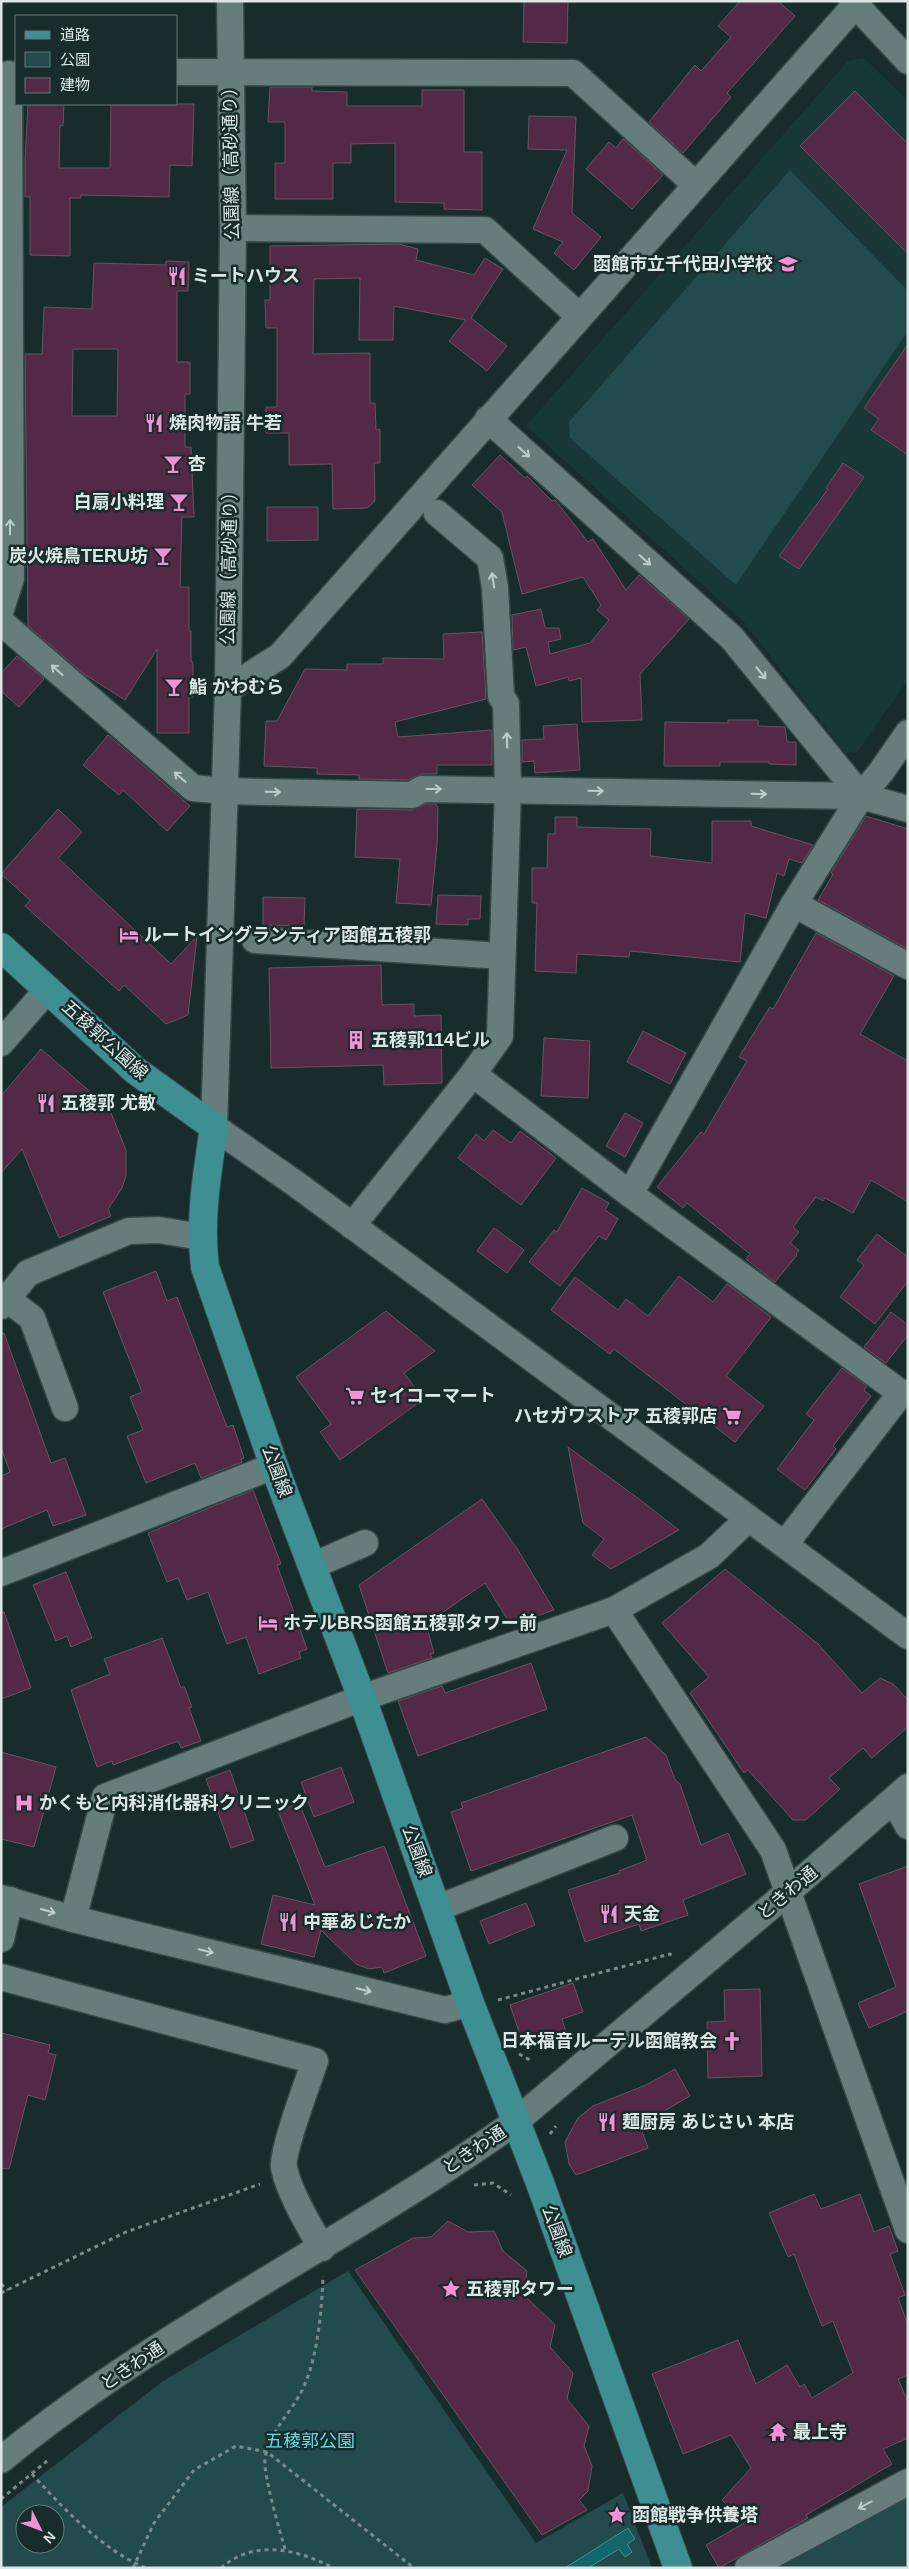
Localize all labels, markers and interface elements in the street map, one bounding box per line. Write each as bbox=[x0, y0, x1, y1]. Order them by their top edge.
legend bbox=[15, 15, 178, 105]
text: 道路 bbox=[60, 26, 90, 43]
text: 公園 bbox=[60, 51, 90, 68]
text: 建物 bbox=[60, 76, 90, 93]
street label: 公園線（高砂通り） bbox=[220, 78, 242, 240]
school or university icon: 函館市立千代田小学校 bbox=[777, 253, 799, 275]
place label: 函館市立千代田小学校 bbox=[593, 254, 773, 274]
restaurant icon: ミートハウス bbox=[166, 265, 188, 287]
place label: ミートハウス bbox=[192, 266, 300, 286]
restaurant icon: 焼肉物語 牛若 bbox=[143, 412, 165, 434]
place label: 焼肉物語 牛若 bbox=[169, 413, 282, 433]
one-way arrow bbox=[517, 446, 530, 458]
bar icon: 杏 bbox=[162, 453, 184, 475]
place label: 杏 bbox=[188, 454, 206, 474]
street label: 公園線（高砂通り） bbox=[218, 483, 240, 645]
bar icon: 白扇小料理 bbox=[168, 491, 190, 513]
place label: 白扇小料理 bbox=[74, 492, 164, 512]
one-way arrow bbox=[5, 519, 15, 536]
bar icon: 炭火焼鳥TERU坊 bbox=[152, 545, 174, 567]
place label: 炭火焼鳥TERU坊 bbox=[9, 546, 148, 566]
one-way arrow bbox=[639, 554, 652, 566]
one-way arrow bbox=[488, 572, 498, 588]
one-way arrow bbox=[51, 665, 64, 676]
one-way arrow bbox=[756, 667, 767, 680]
bar icon: 鮨 かわむら bbox=[163, 676, 185, 698]
place label: 鮨 かわむら bbox=[189, 677, 284, 697]
one-way arrow bbox=[502, 732, 512, 748]
one-way arrow bbox=[174, 771, 187, 782]
one-way arrow bbox=[426, 784, 442, 794]
one-way arrow bbox=[588, 786, 604, 796]
one-way arrow bbox=[264, 787, 281, 797]
one-way arrow bbox=[750, 789, 767, 799]
hotel icon: ルートイングランティア函館五稜郭 bbox=[118, 924, 140, 946]
place label: ルートイングランティア函館五稜郭 bbox=[144, 925, 431, 945]
street label: 五稜郭公園線 bbox=[58, 996, 152, 1084]
building icon: 五稜郭114ビル bbox=[345, 1029, 367, 1051]
place label: 五稜郭114ビル bbox=[371, 1030, 490, 1050]
restaurant icon: 五稜郭 尤敏 bbox=[35, 1092, 57, 1114]
place label: 五稜郭 尤敏 bbox=[61, 1093, 156, 1113]
supermarket icon: セイコーマート bbox=[344, 1385, 366, 1407]
place label: セイコーマート bbox=[370, 1386, 496, 1406]
supermarket icon: ハセガワストア 五稜郭店 bbox=[721, 1405, 743, 1427]
place label: ハセガワストア 五稜郭店 bbox=[514, 1406, 717, 1426]
street label: 公園線 bbox=[258, 1442, 296, 1500]
hotel icon: ホテルBRS函館五稜郭タワー前 bbox=[257, 1612, 279, 1634]
place label: ホテルBRS函館五稜郭タワー前 bbox=[283, 1613, 537, 1633]
hospital icon: かくもと内科消化器科クリニック bbox=[13, 1792, 35, 1814]
place label: かくもと内科消化器科クリニック bbox=[39, 1793, 309, 1813]
street label: 公園線 bbox=[398, 1822, 436, 1880]
street label: ときわ通 bbox=[753, 1862, 821, 1924]
restaurant icon: 天金 bbox=[598, 1903, 620, 1925]
place label: 天金 bbox=[624, 1904, 660, 1924]
one-way arrow bbox=[40, 1907, 56, 1917]
restaurant icon: 中華あじたか bbox=[277, 1911, 299, 1933]
place label: 中華あじたか bbox=[303, 1912, 411, 1932]
one-way arrow bbox=[197, 1947, 213, 1956]
one-way arrow bbox=[355, 1986, 371, 1995]
church icon: 日本福音ルーテル函館教会 bbox=[721, 2030, 743, 2052]
place label: 日本福音ルーテル函館教会 bbox=[501, 2031, 717, 2051]
restaurant icon: 麺厨房 あじさい 本店 bbox=[596, 2111, 618, 2133]
place label: 麺厨房 あじさい 本店 bbox=[622, 2112, 794, 2132]
street label: ときわ通 bbox=[439, 2122, 509, 2178]
street label: 公園線 bbox=[538, 2202, 576, 2260]
place icon: 五稜郭タワー bbox=[440, 2278, 462, 2300]
place label: 五稜郭タワー bbox=[466, 2279, 574, 2299]
street label: ときわ通 bbox=[97, 2338, 167, 2394]
temple icon: 最上寺 bbox=[767, 2421, 789, 2443]
place label: 最上寺 bbox=[793, 2422, 847, 2442]
park label: 五稜郭公園 bbox=[265, 2431, 355, 2451]
one-way arrow bbox=[858, 2501, 873, 2510]
north arrow bbox=[15, 2504, 65, 2554]
place icon: 函館戦争供養塔 bbox=[606, 2504, 628, 2526]
place label: 函館戦争供養塔 bbox=[632, 2505, 758, 2525]
text: N bbox=[40, 2529, 59, 2547]

